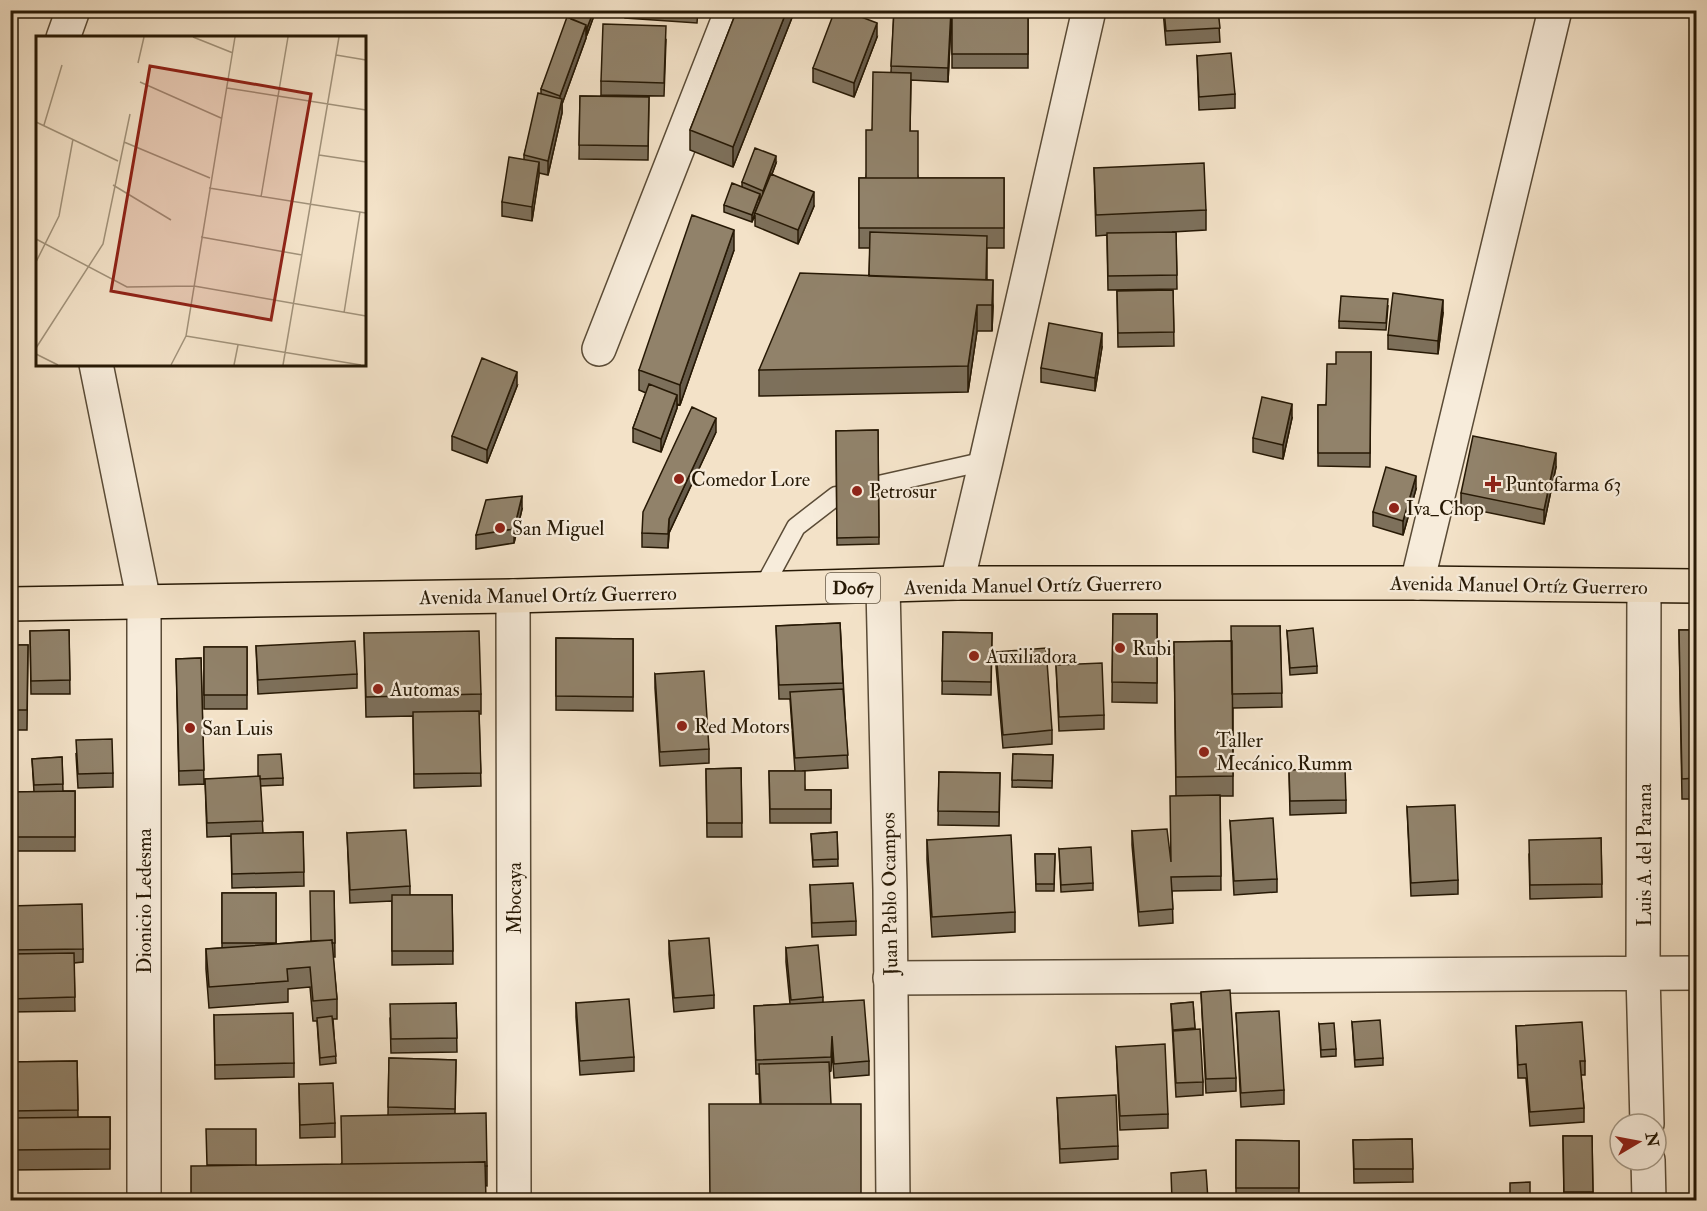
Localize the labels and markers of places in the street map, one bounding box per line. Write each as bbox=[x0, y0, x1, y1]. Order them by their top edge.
place label: Comedor Lore bbox=[691, 467, 810, 492]
marker: Comedor Lore bbox=[672, 472, 686, 486]
place label: Puntofarma 63 bbox=[1505, 472, 1621, 497]
marker: Puntofarma 63 bbox=[1486, 477, 1500, 491]
place label: Petrosur bbox=[869, 479, 937, 504]
marker: Petrosur bbox=[850, 484, 864, 498]
place label: Iva_Chop bbox=[1406, 496, 1484, 522]
marker: Iva_Chop bbox=[1387, 501, 1401, 515]
place label: San Miguel bbox=[512, 516, 604, 541]
marker: San Miguel bbox=[493, 521, 507, 535]
place label: Rubi bbox=[1132, 636, 1171, 661]
marker: Rubi bbox=[1113, 641, 1127, 655]
place label: Auxiliadora bbox=[985, 644, 1078, 669]
marker: Auxiliadora bbox=[967, 649, 981, 663]
place label: Automas bbox=[389, 677, 460, 702]
marker: Automas bbox=[371, 682, 385, 696]
place label: Red Motors bbox=[694, 714, 790, 739]
place label: San Luis bbox=[202, 716, 273, 741]
marker: Red Motors bbox=[675, 719, 689, 733]
marker: San Luis bbox=[183, 721, 197, 735]
place label: Taller Mecánico Rumm bbox=[1216, 728, 1353, 776]
marker: Taller Mecánico Rumm bbox=[1197, 745, 1211, 759]

